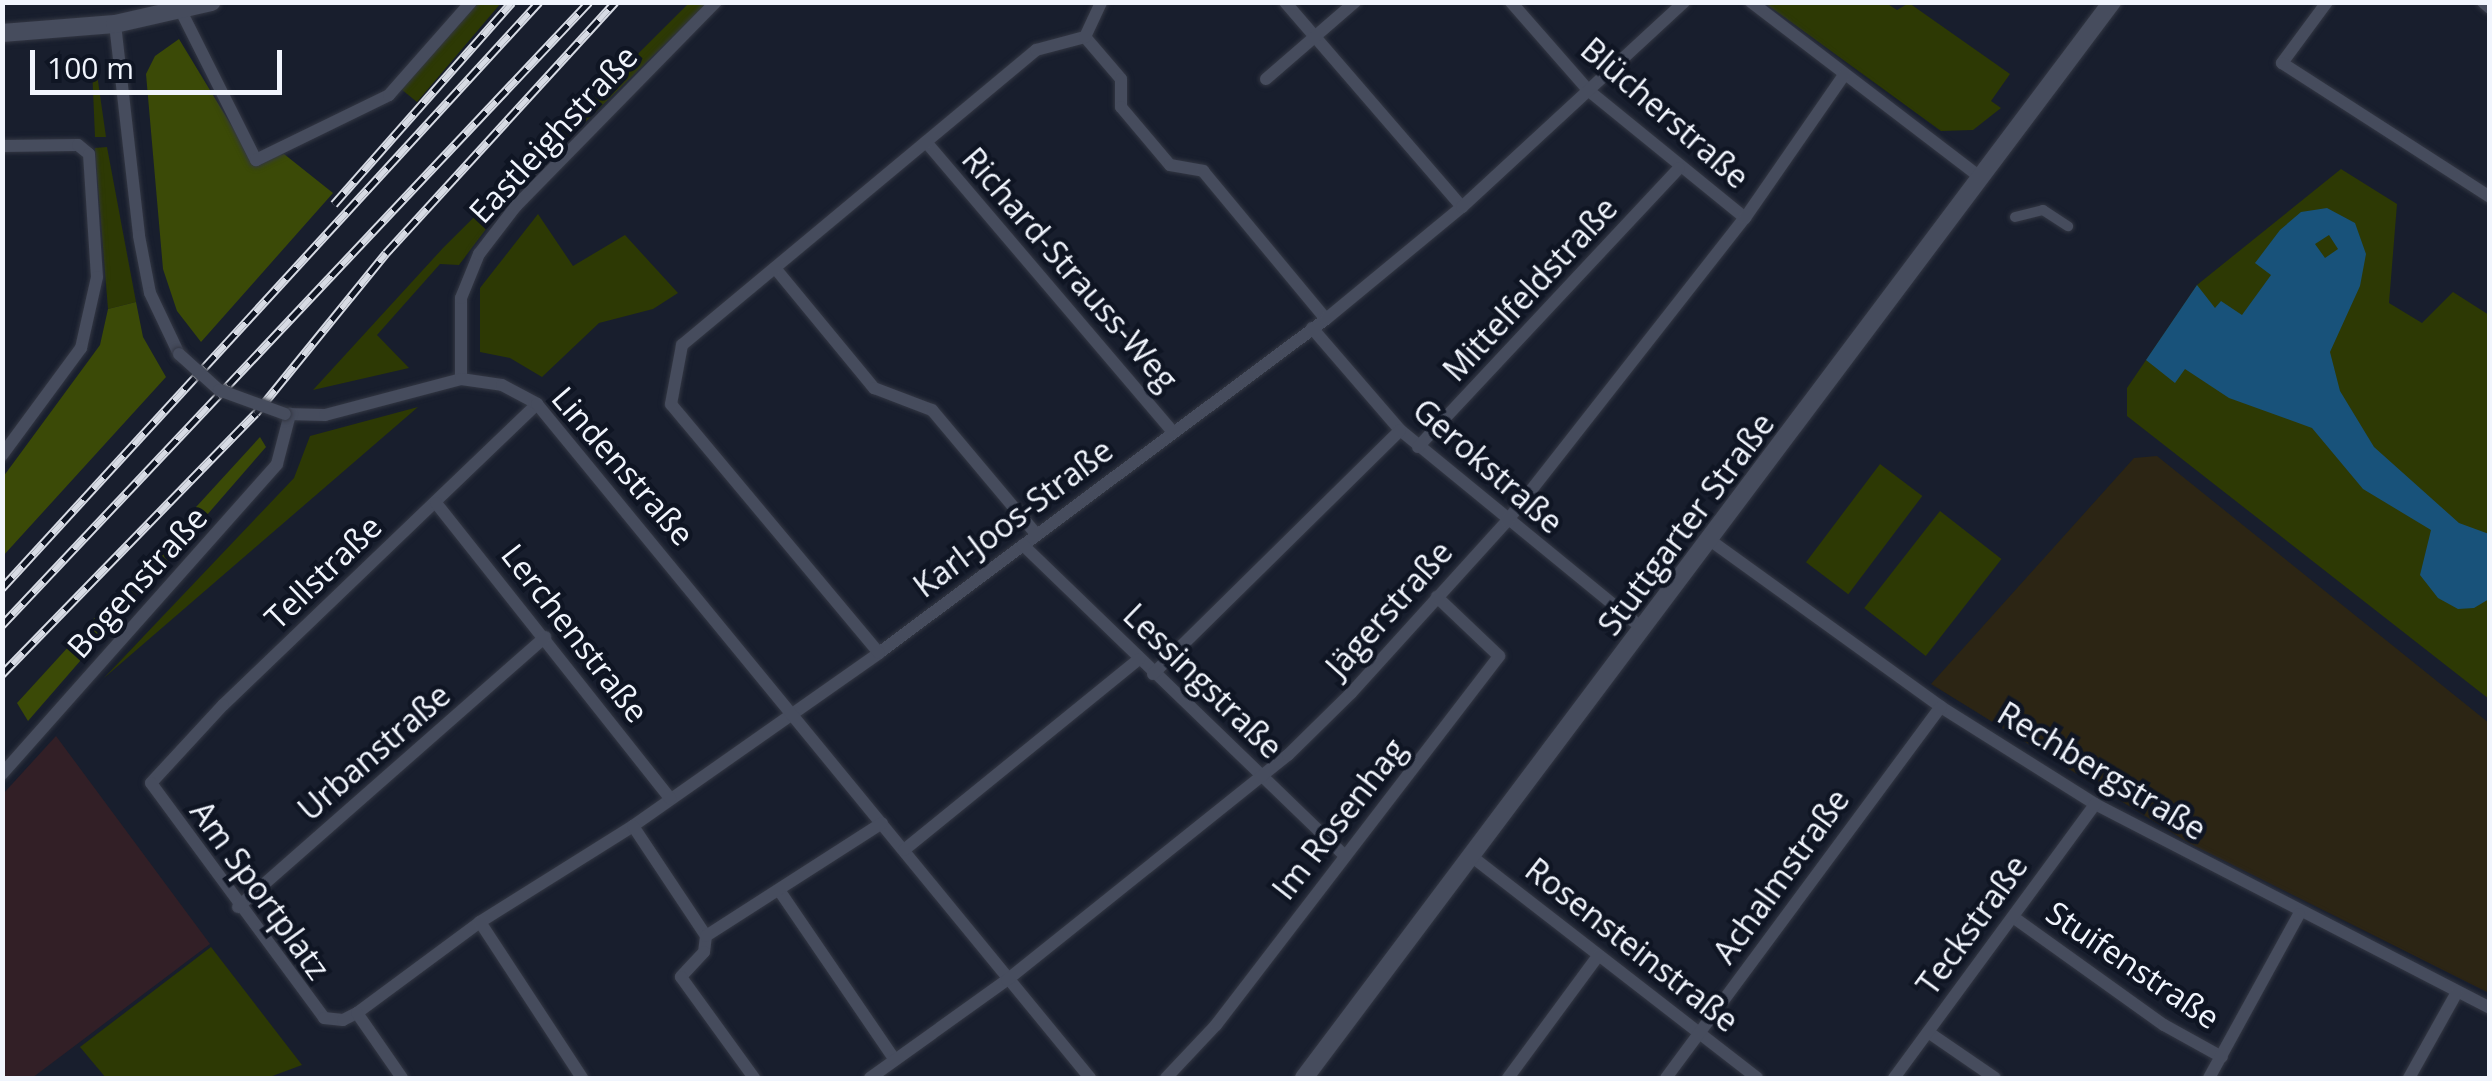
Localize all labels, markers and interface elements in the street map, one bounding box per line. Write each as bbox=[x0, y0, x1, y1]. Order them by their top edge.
scale bar bbox=[35, 30, 288, 92]
street label: Blücherstraße bbox=[1573, 30, 1757, 196]
street label: Eastleighstraße bbox=[461, 37, 645, 231]
text: 100 m bbox=[47, 47, 134, 88]
street label: Richard-Strauss-Weg bbox=[954, 140, 1186, 398]
street label: Mittelfeldstraße bbox=[1435, 189, 1625, 389]
street label: Lindenstraße bbox=[544, 379, 702, 553]
street label: Gerokstraße bbox=[1405, 391, 1571, 541]
street label: Stuttgarter Straße bbox=[1590, 405, 1782, 643]
street label: Karl-Joos-Straße bbox=[906, 431, 1120, 605]
street label: Bogenstraße bbox=[59, 498, 215, 666]
street label: Tellstraße bbox=[257, 507, 389, 637]
street label: Jägerstraße bbox=[1318, 533, 1460, 685]
street label: Lerchenstraße bbox=[493, 536, 657, 730]
street label: Lessingstraße bbox=[1116, 596, 1290, 766]
street label: Urbanstraße bbox=[290, 676, 458, 828]
street label: Rechbergstraße bbox=[1991, 694, 2213, 848]
street label: Im Rosenhag bbox=[1264, 731, 1414, 907]
street label: Achalmstraße bbox=[1705, 781, 1857, 971]
street label: Am Sportplatz bbox=[182, 793, 338, 987]
street label: Teckstraße bbox=[1909, 848, 2035, 1002]
street label: Rosensteinstraße bbox=[1518, 850, 1746, 1040]
street label: Stuifenstraße bbox=[2039, 893, 2227, 1037]

